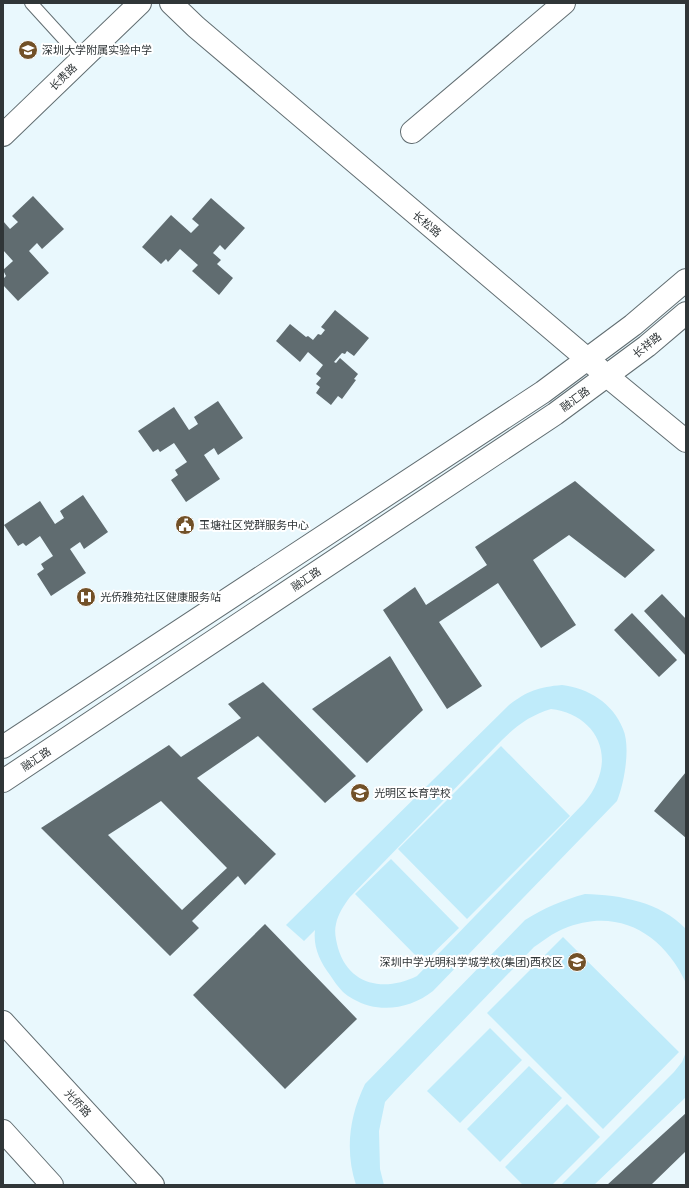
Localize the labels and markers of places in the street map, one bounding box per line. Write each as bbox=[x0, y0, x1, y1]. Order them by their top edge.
school or university icon: 深圳大学附属实验中学 bbox=[17, 39, 39, 61]
place label: 深圳大学附属实验中学 bbox=[42, 44, 152, 56]
public building icon: 玉塘社区党群服务中心 bbox=[174, 514, 196, 536]
place label: 玉塘社区党群服务中心 bbox=[199, 519, 309, 531]
hospital icon: 光侨雅苑社区健康服务站 bbox=[75, 586, 97, 608]
place label: 光侨雅苑社区健康服务站 bbox=[100, 591, 221, 603]
school or university icon: 光明区长育学校 bbox=[349, 782, 371, 804]
place label: 光明区长育学校 bbox=[374, 787, 451, 799]
school or university icon: 深圳中学光明科学城学校(集团)西校区 bbox=[566, 951, 588, 973]
place label: 深圳中学光明科学城学校(集团)西校区 bbox=[380, 956, 563, 968]

